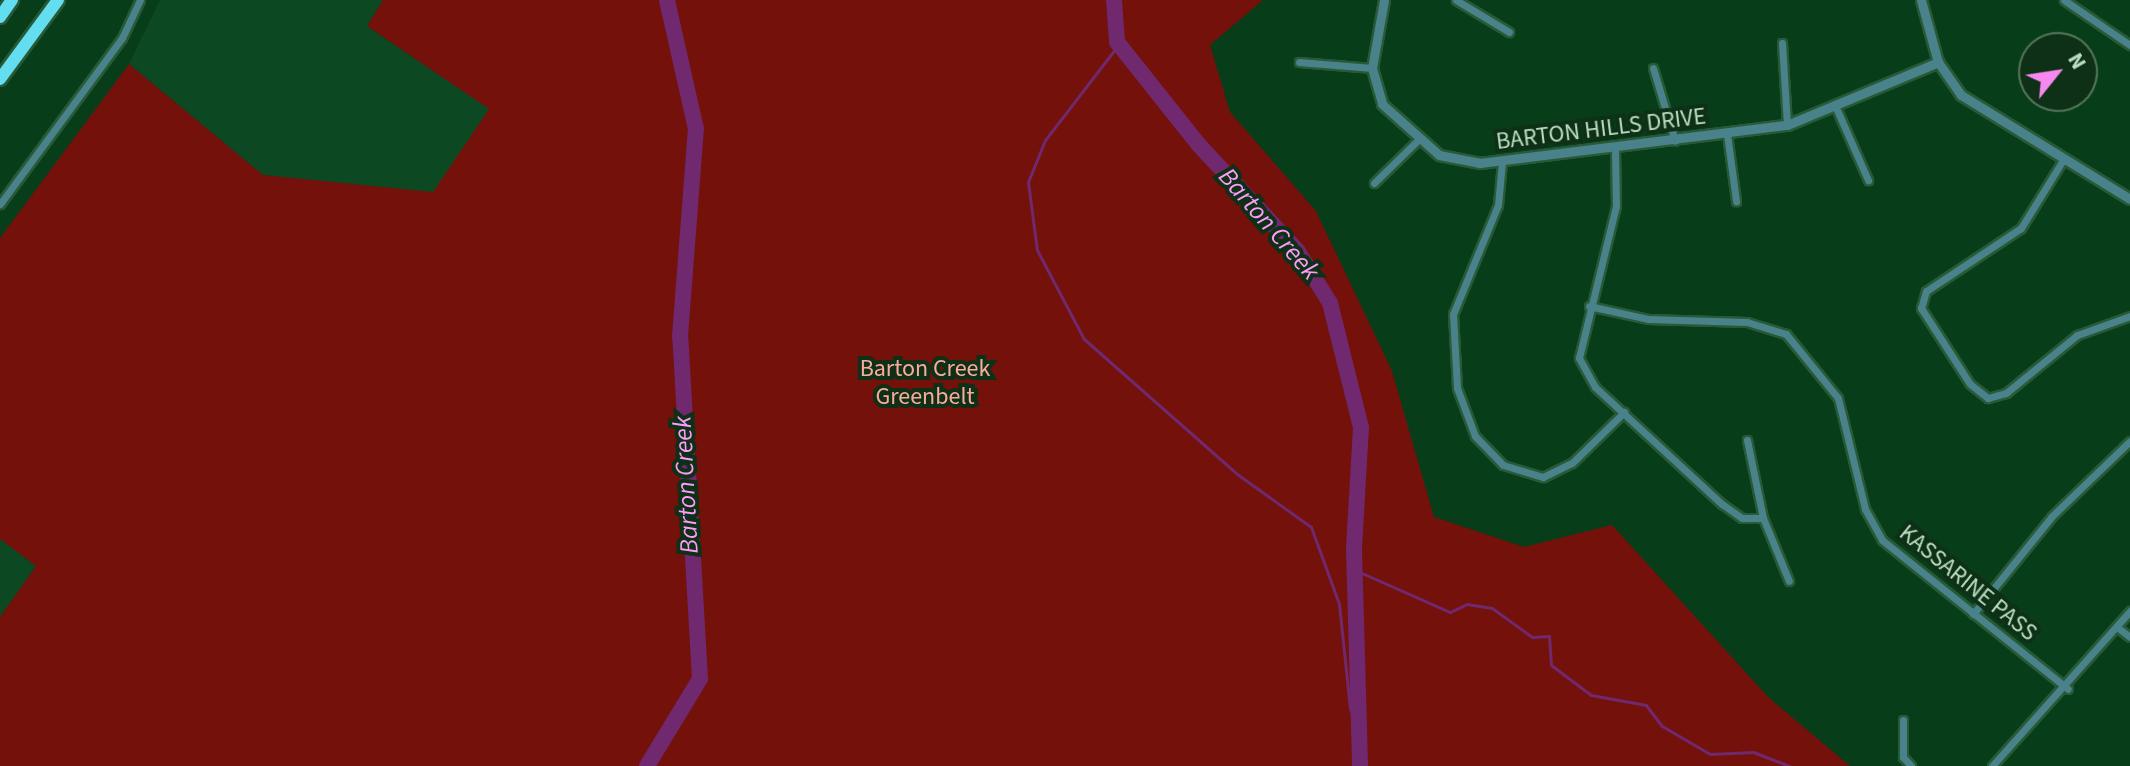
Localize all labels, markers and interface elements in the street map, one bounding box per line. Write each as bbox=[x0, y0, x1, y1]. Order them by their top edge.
north arrow bbox=[2018, 32, 2098, 112]
text: N bbox=[2060, 47, 2095, 75]
street label: BARTON HILLS DRIVE bbox=[1494, 102, 1708, 156]
water label: Barton Creek bbox=[1212, 162, 1326, 286]
park label: Barton Creek Greenbelt bbox=[860, 355, 990, 411]
water label: Barton Creek bbox=[667, 415, 705, 555]
street label: KASSARINE PASS bbox=[1893, 519, 2043, 647]

